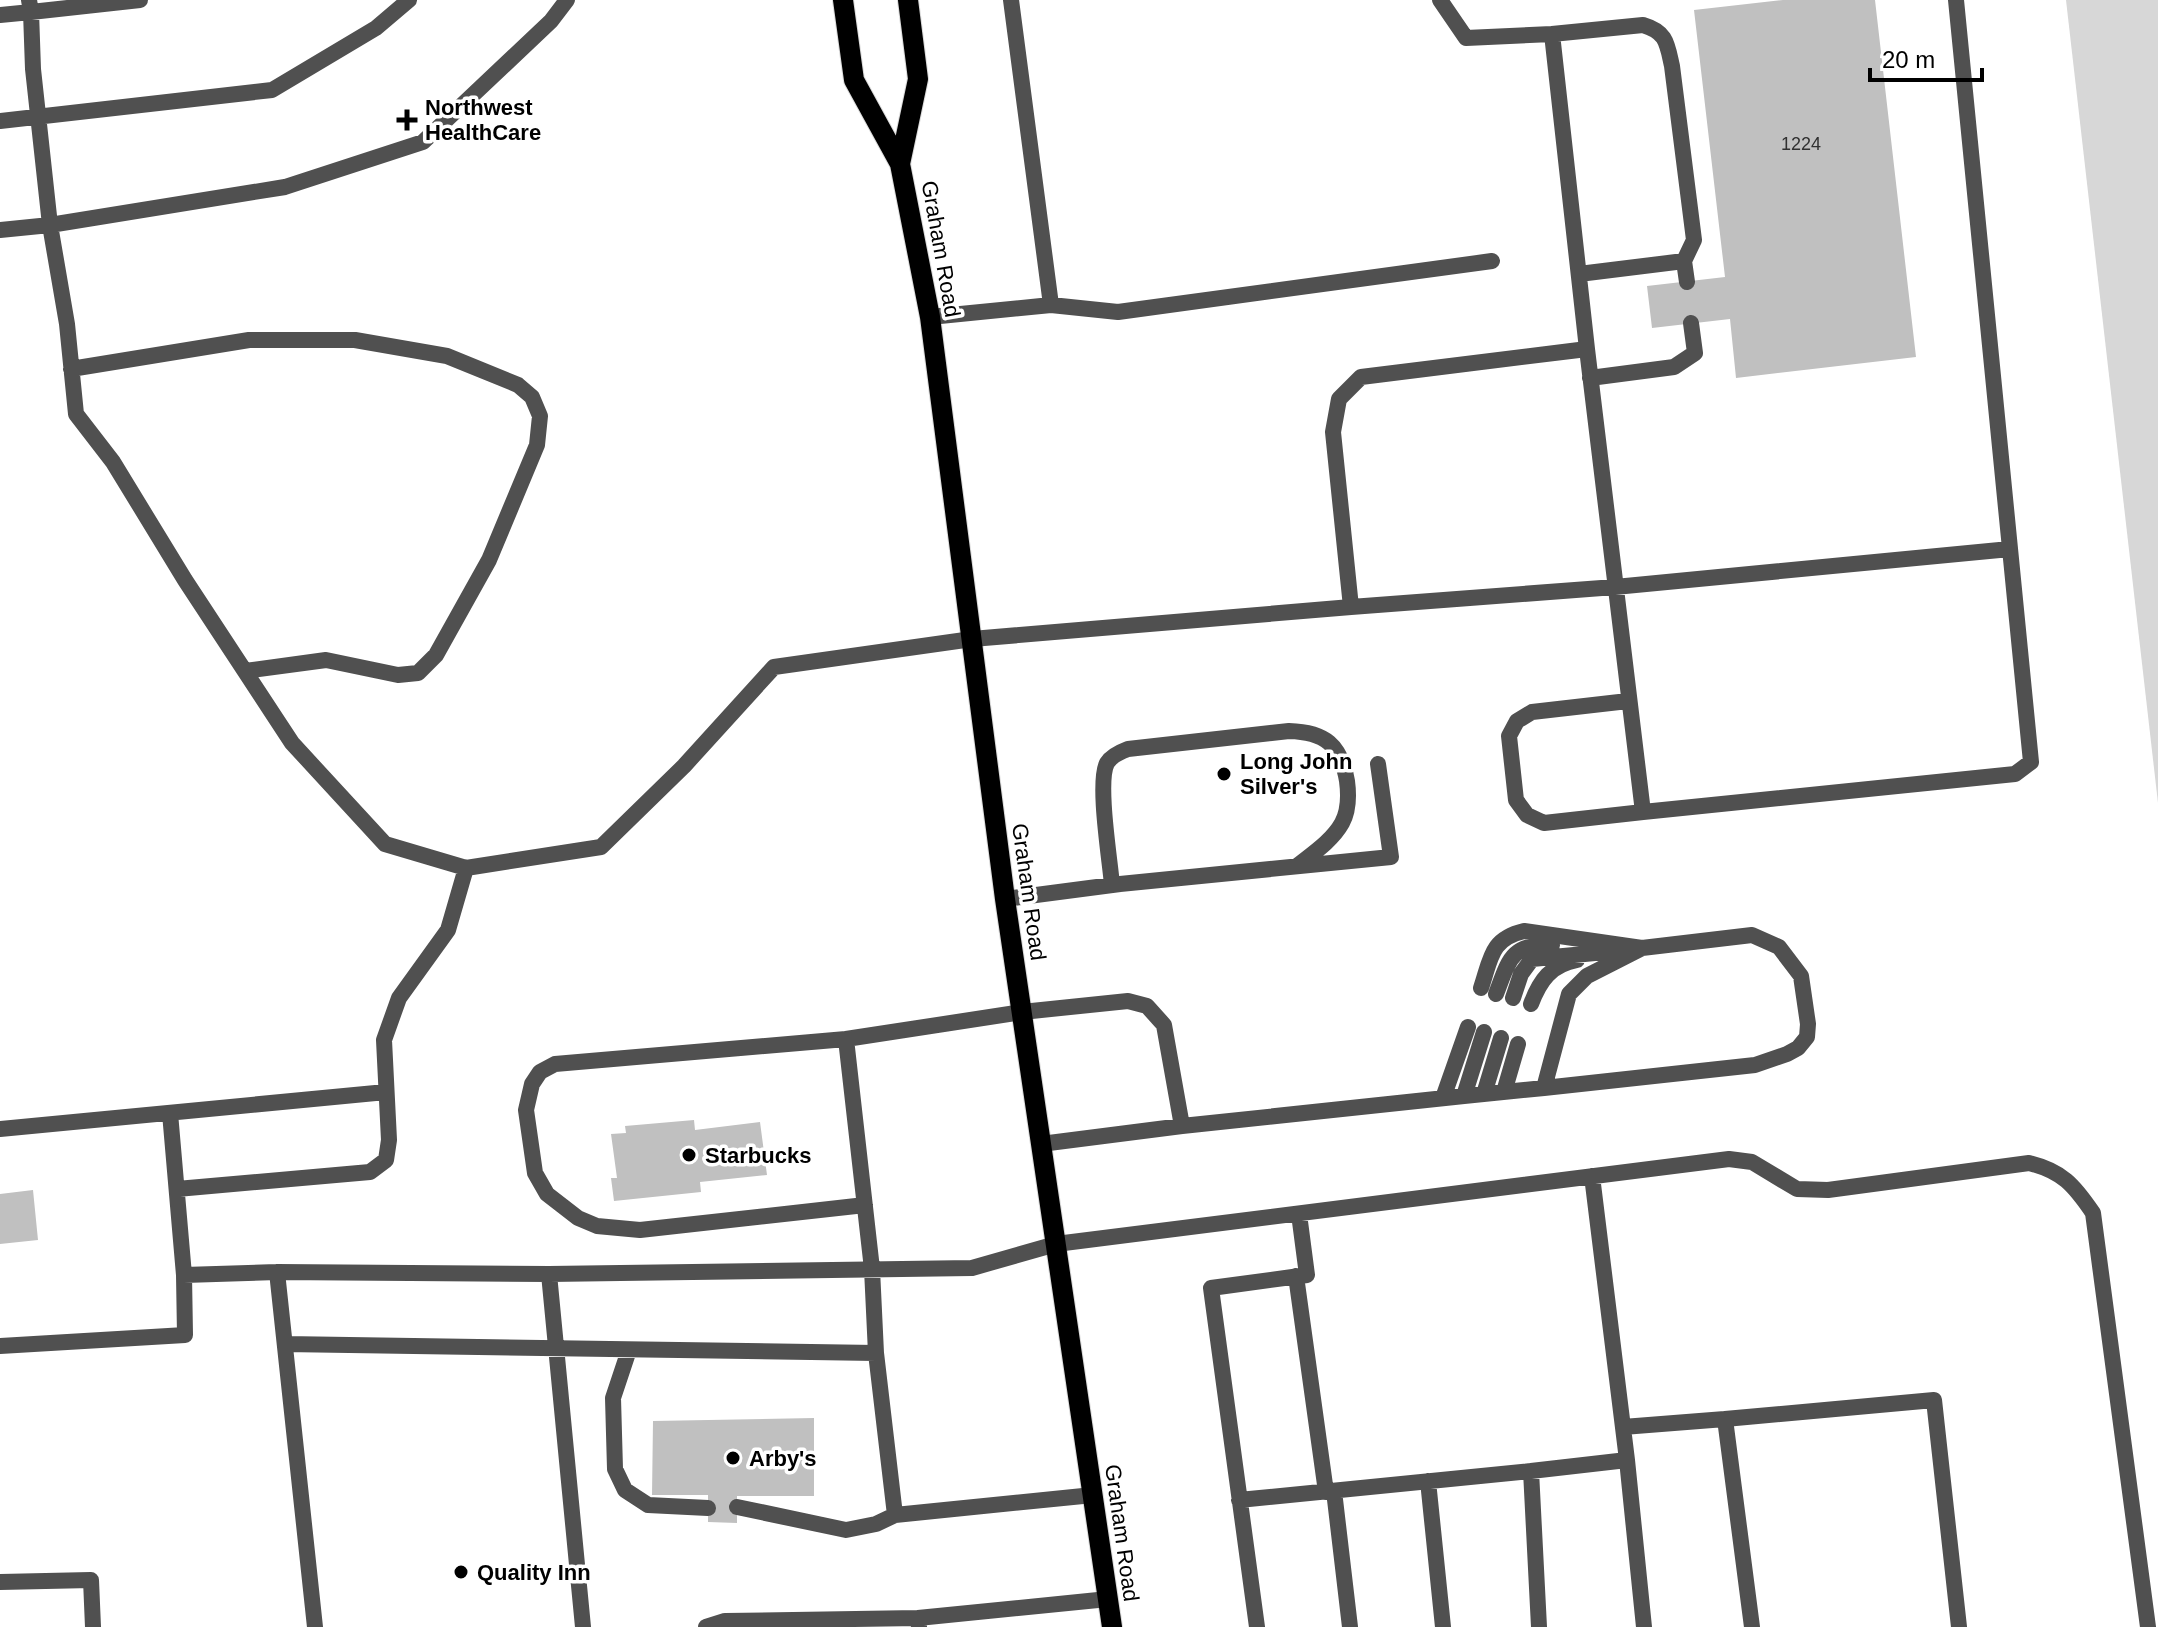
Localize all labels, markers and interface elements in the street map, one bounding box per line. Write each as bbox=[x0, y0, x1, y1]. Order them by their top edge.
scale bar bbox=[1870, 32, 1982, 82]
text: 20 m bbox=[1882, 46, 1935, 73]
place label: Northwest HealthCare bbox=[425, 95, 541, 145]
marker: Northwest HealthCare bbox=[396, 109, 418, 131]
house number: 1224 bbox=[1781, 134, 1821, 154]
street label: Graham Road bbox=[917, 179, 965, 319]
place label: Long John Silver's bbox=[1240, 749, 1352, 799]
marker: Long John Silver's bbox=[1215, 765, 1233, 783]
street label: Graham Road bbox=[1007, 822, 1051, 962]
place label: Starbucks bbox=[705, 1143, 811, 1168]
marker: Starbucks bbox=[680, 1146, 698, 1164]
place label: Arby's bbox=[749, 1446, 817, 1471]
marker: Arby's bbox=[724, 1449, 742, 1467]
street label: Graham Road bbox=[1100, 1463, 1144, 1603]
place label: Quality Inn bbox=[477, 1560, 591, 1585]
marker: Quality Inn bbox=[452, 1563, 470, 1581]

